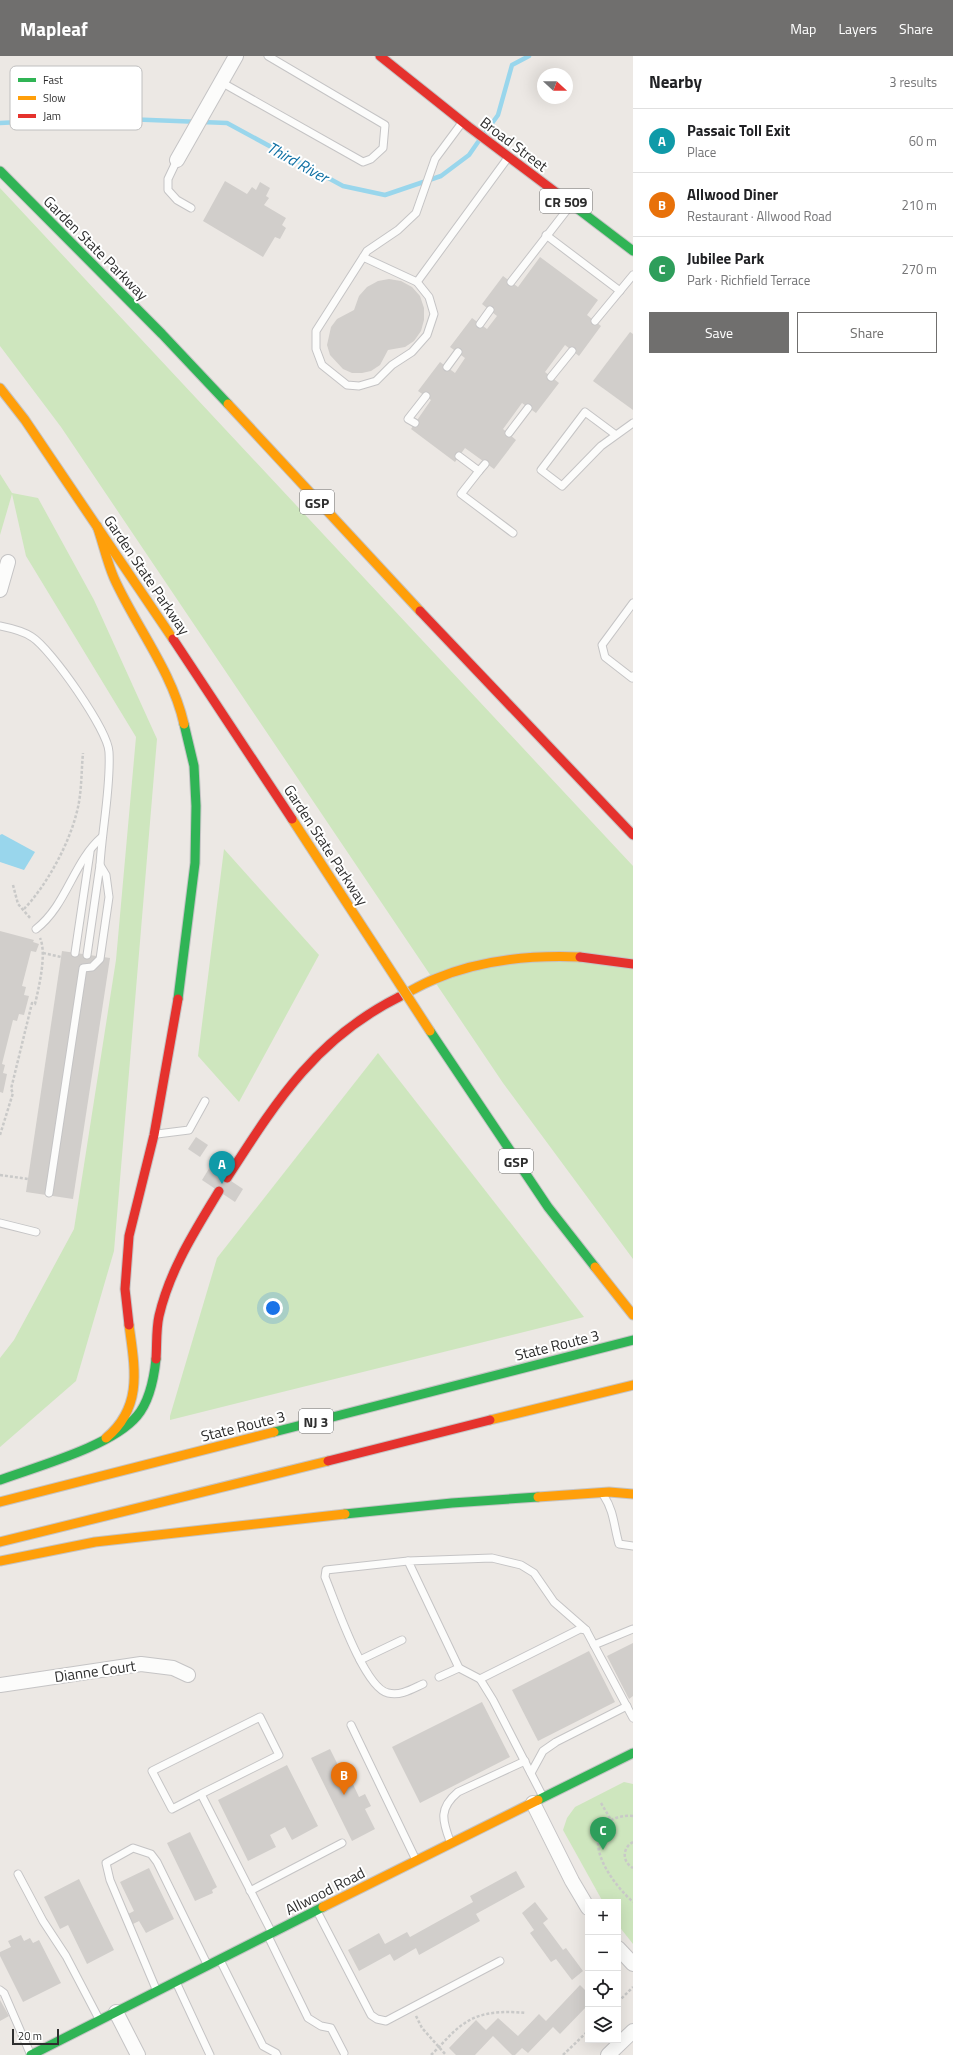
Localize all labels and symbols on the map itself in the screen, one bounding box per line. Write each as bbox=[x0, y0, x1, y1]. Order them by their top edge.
legend bbox=[10, 66, 142, 130]
north arrow bbox=[537, 68, 573, 104]
text: Fast bbox=[43, 72, 63, 88]
text: Slow bbox=[43, 90, 66, 106]
text: Jam bbox=[43, 108, 61, 124]
street label: Broad Street bbox=[475, 111, 553, 178]
water label: Third River bbox=[263, 135, 335, 190]
road number: CR 509 bbox=[540, 189, 592, 213]
street label: Garden State Parkway bbox=[38, 190, 154, 306]
road number: GSP bbox=[300, 490, 334, 514]
street label: Garden State Parkway bbox=[98, 510, 196, 640]
street label: Garden State Parkway bbox=[278, 780, 374, 910]
road number: GSP bbox=[499, 1149, 533, 1173]
pin: A bbox=[209, 1151, 235, 1184]
your location bbox=[263, 1298, 283, 1318]
street label: State Route 3 bbox=[512, 1323, 602, 1367]
street label: State Route 3 bbox=[198, 1404, 288, 1448]
road number: NJ 3 bbox=[299, 1409, 333, 1433]
street label: Dianne Court bbox=[53, 1654, 138, 1688]
pin: B bbox=[331, 1762, 357, 1795]
pin: C bbox=[590, 1817, 616, 1850]
street label: Allwood Road bbox=[281, 1861, 369, 1921]
scale bar bbox=[12, 2027, 59, 2046]

